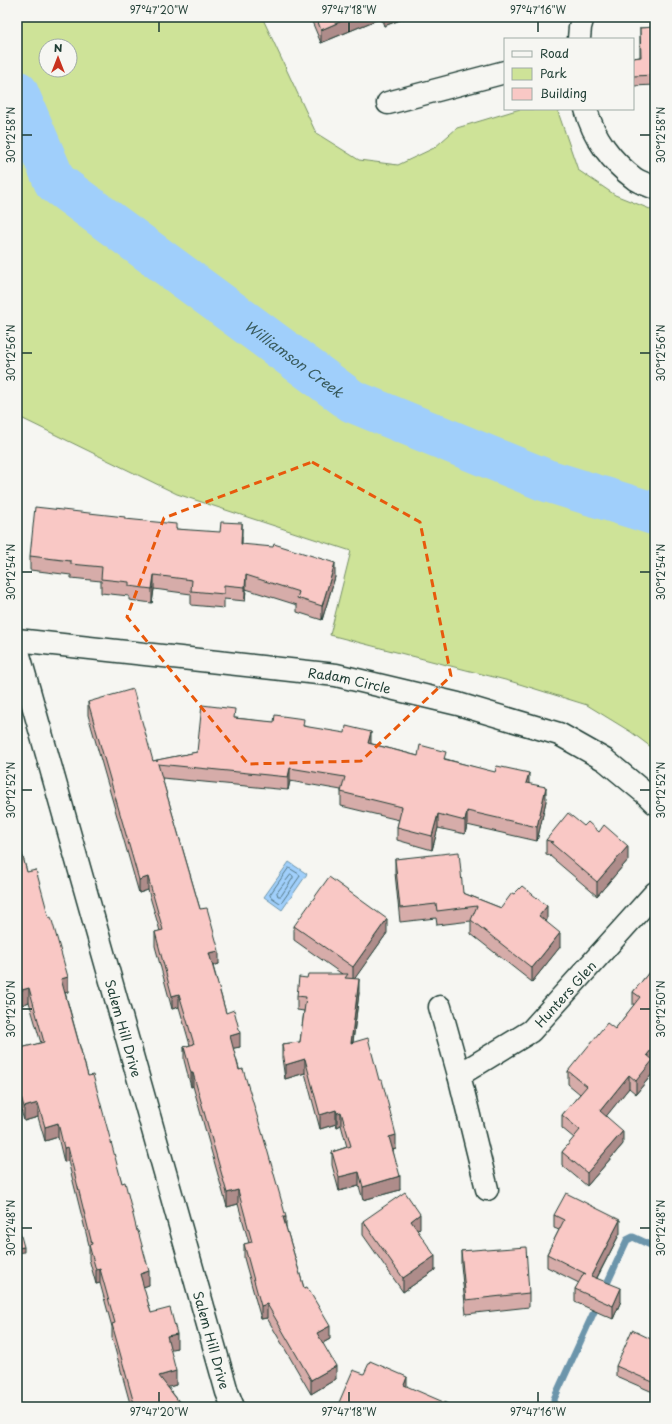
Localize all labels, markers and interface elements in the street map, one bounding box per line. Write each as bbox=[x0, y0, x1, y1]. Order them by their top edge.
text: 97°47'20"W bbox=[130, 2, 189, 17]
text: 97°47'18"W bbox=[321, 2, 377, 17]
text: 97°47'16"W bbox=[510, 2, 567, 17]
north arrow bbox=[38, 38, 78, 78]
legend bbox=[504, 38, 634, 110]
text: N bbox=[54, 39, 63, 56]
text: Road bbox=[540, 44, 569, 62]
text: Park bbox=[540, 64, 567, 82]
text: Building bbox=[540, 84, 587, 102]
text: 30°12'58"N bbox=[3, 107, 18, 163]
text: 30°12'58"N bbox=[653, 107, 668, 163]
water label: Williamson Creek bbox=[240, 315, 349, 403]
text: 30°12'56"N bbox=[3, 324, 18, 382]
text: 30°12'56"N bbox=[653, 324, 668, 382]
text: 30°12'54"N bbox=[3, 543, 18, 600]
text: 30°12'54"N bbox=[653, 543, 668, 600]
street label: Radam Circle bbox=[307, 662, 393, 697]
text: 30°12'52"N bbox=[3, 761, 18, 818]
text: 30°12'52"N bbox=[653, 761, 668, 818]
street label: Hunters Glen bbox=[530, 956, 600, 1031]
street label: Salem Hill Drive bbox=[101, 977, 147, 1079]
text: 30°12'50"N bbox=[3, 980, 18, 1038]
text: 30°12'50"N bbox=[653, 980, 668, 1038]
text: 30°12'48"N bbox=[3, 1200, 18, 1256]
text: 30°12'48"N bbox=[653, 1200, 668, 1256]
street label: Salem Hill Drive bbox=[189, 1289, 235, 1391]
text: 97°47'20"W bbox=[130, 1404, 189, 1419]
text: 97°47'18"W bbox=[321, 1404, 377, 1419]
text: 97°47'16"W bbox=[510, 1404, 567, 1419]

